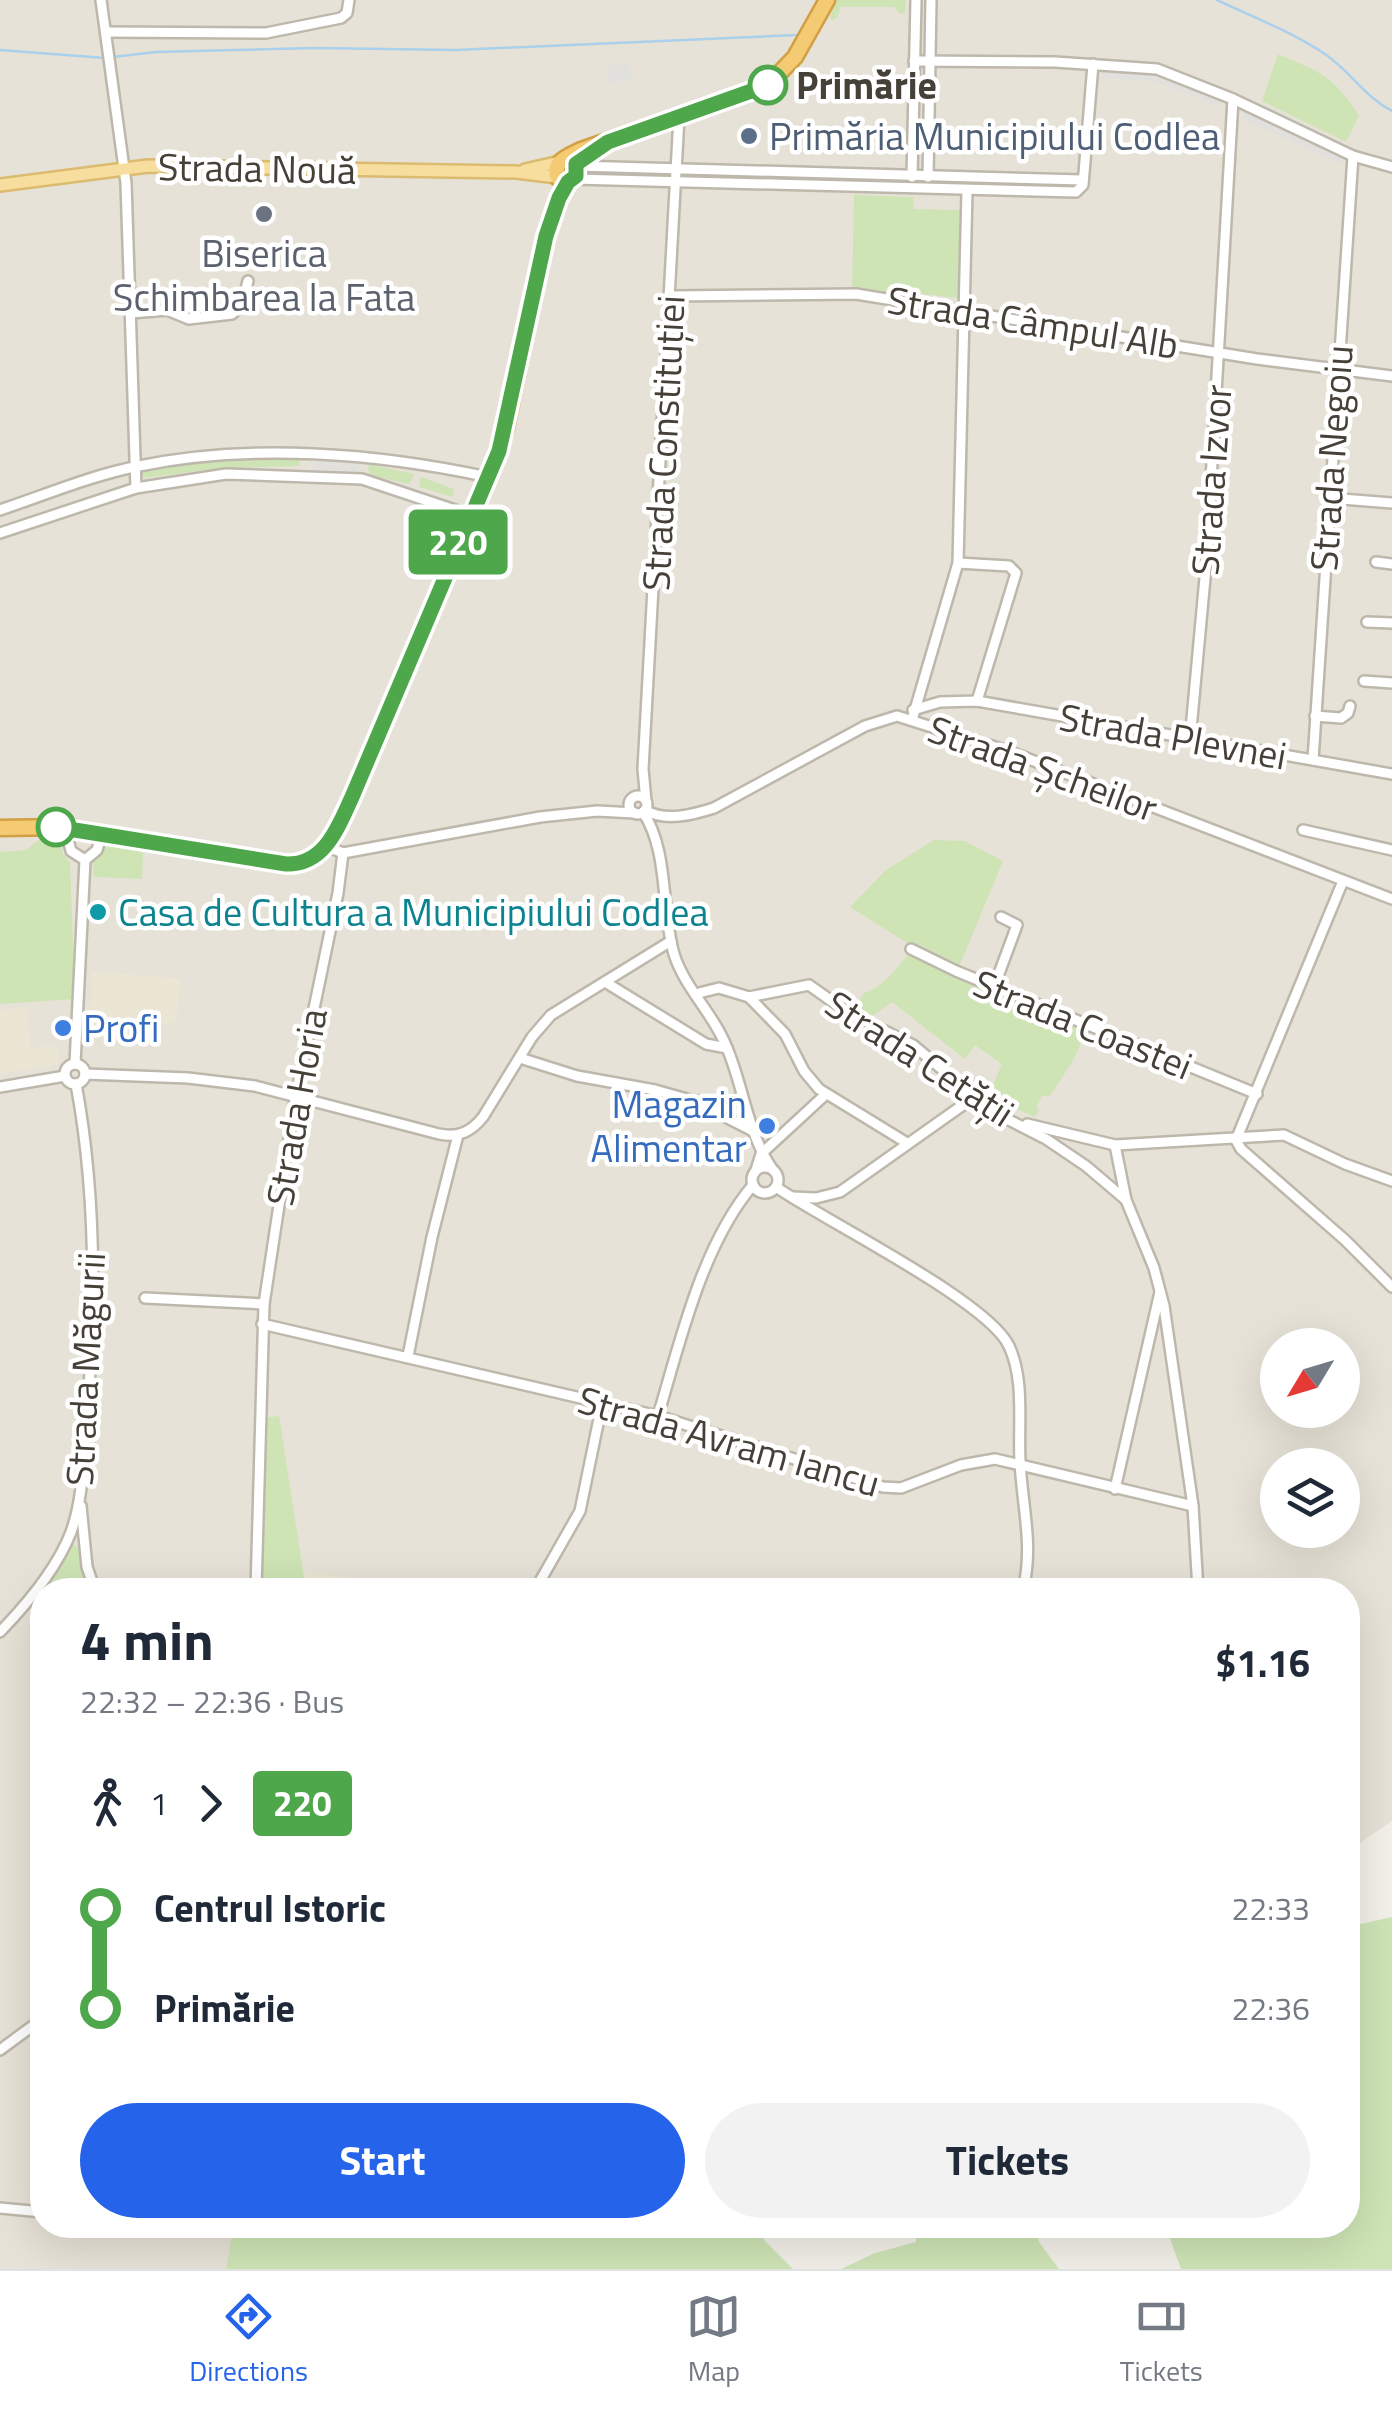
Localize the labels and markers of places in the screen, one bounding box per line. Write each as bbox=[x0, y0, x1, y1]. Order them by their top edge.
place label: Primărie bbox=[796, 56, 937, 114]
marker: Primărie bbox=[749, 66, 787, 104]
place label: Primăria Municipiului Codlea bbox=[769, 107, 1220, 165]
marker: Primăria Municipiului Codlea bbox=[738, 125, 760, 147]
marker: Biserica Schimbarea la Fata bbox=[253, 203, 275, 225]
place label: Biserica Schimbarea la Fata bbox=[113, 224, 415, 326]
unlabelled marker bbox=[37, 808, 75, 846]
place label: Casa de Cultura a Municipiului Codlea bbox=[118, 883, 708, 941]
marker: Casa de Cultura a Municipiului Codlea bbox=[87, 901, 109, 923]
place label: Profi bbox=[83, 999, 159, 1057]
marker: Profi bbox=[52, 1017, 74, 1039]
place label: Magazin Alimentar bbox=[590, 1075, 747, 1177]
marker: Magazin Alimentar bbox=[756, 1115, 778, 1137]

